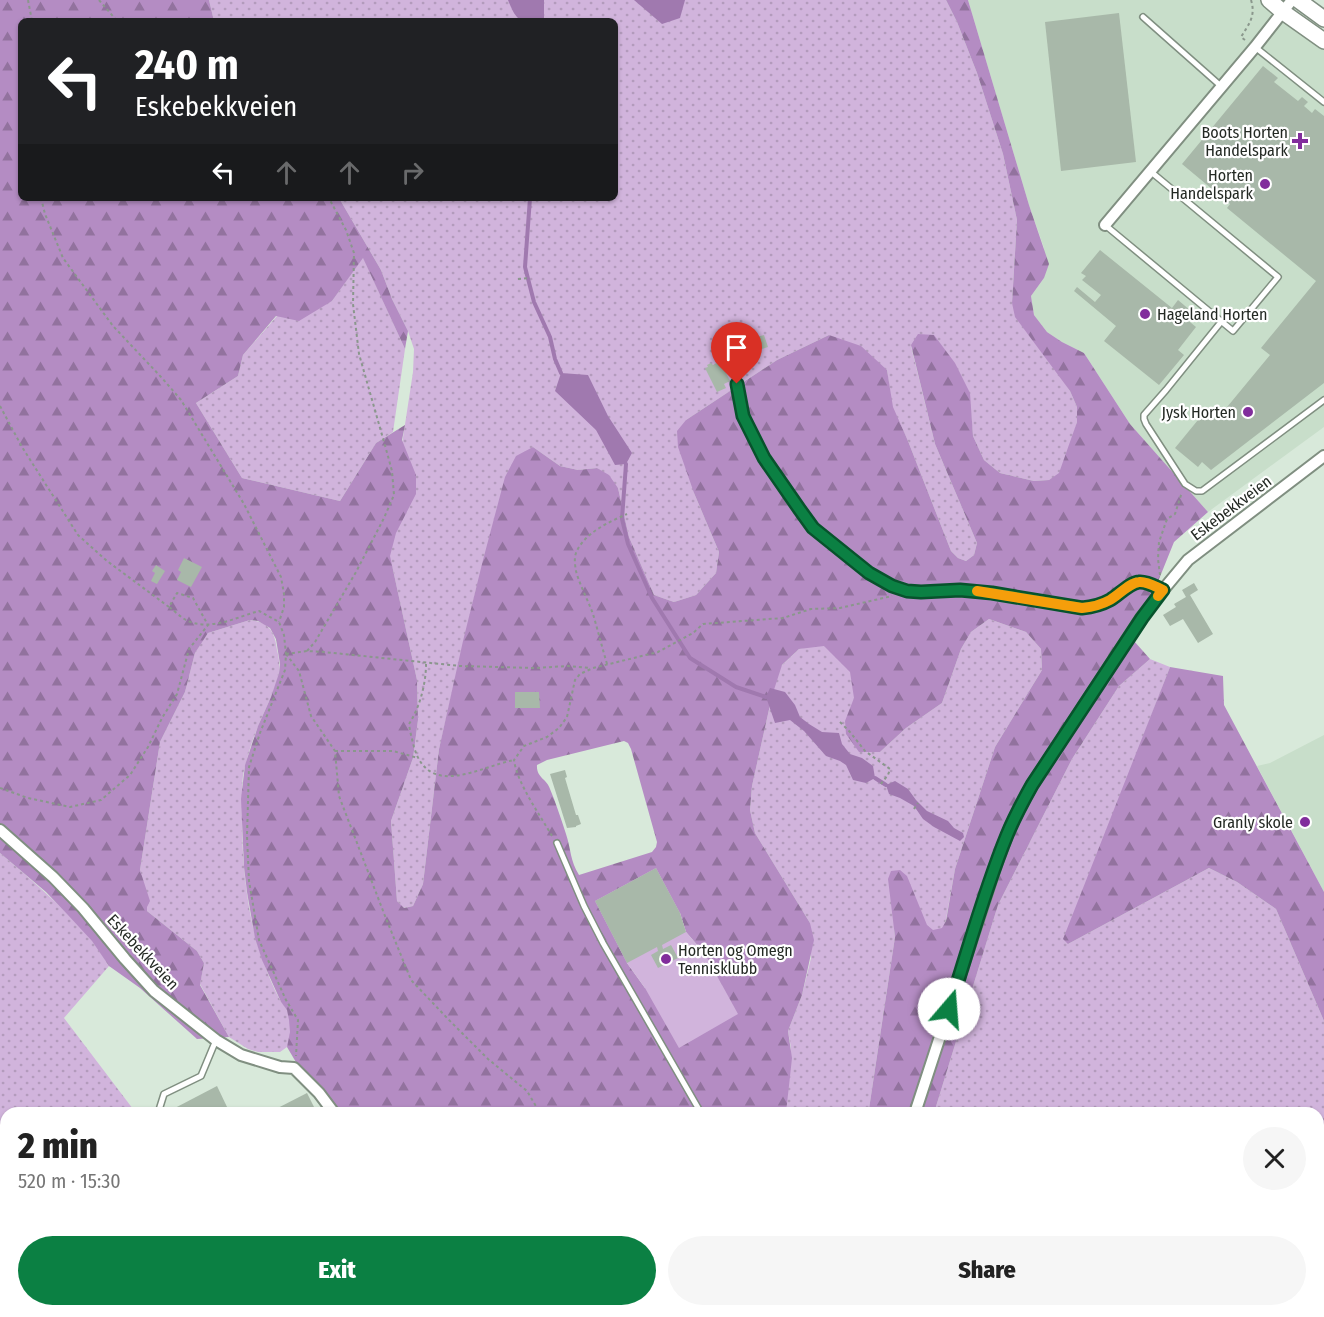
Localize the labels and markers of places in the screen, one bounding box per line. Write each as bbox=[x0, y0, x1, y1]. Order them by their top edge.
place label: Boots Horten Handelspark bbox=[1202, 123, 1289, 160]
marker: Boots Horten Handelspark bbox=[1293, 134, 1307, 148]
place label: Horten Handelspark bbox=[1170, 166, 1254, 203]
marker: Horten Handelspark bbox=[1258, 177, 1272, 191]
place label: Hageland Horten bbox=[1157, 305, 1267, 324]
marker: Hageland Horten bbox=[1138, 307, 1152, 321]
pin bbox=[711, 322, 762, 384]
place label: Jysk Horten bbox=[1162, 403, 1236, 422]
marker: Jysk Horten bbox=[1241, 405, 1255, 419]
place label: Granly skole bbox=[1213, 813, 1293, 832]
marker: Granly skole bbox=[1298, 815, 1312, 829]
place label: Horten og Omegn Tennisklubb bbox=[678, 941, 793, 978]
marker: Horten og Omegn Tennisklubb bbox=[659, 952, 673, 966]

